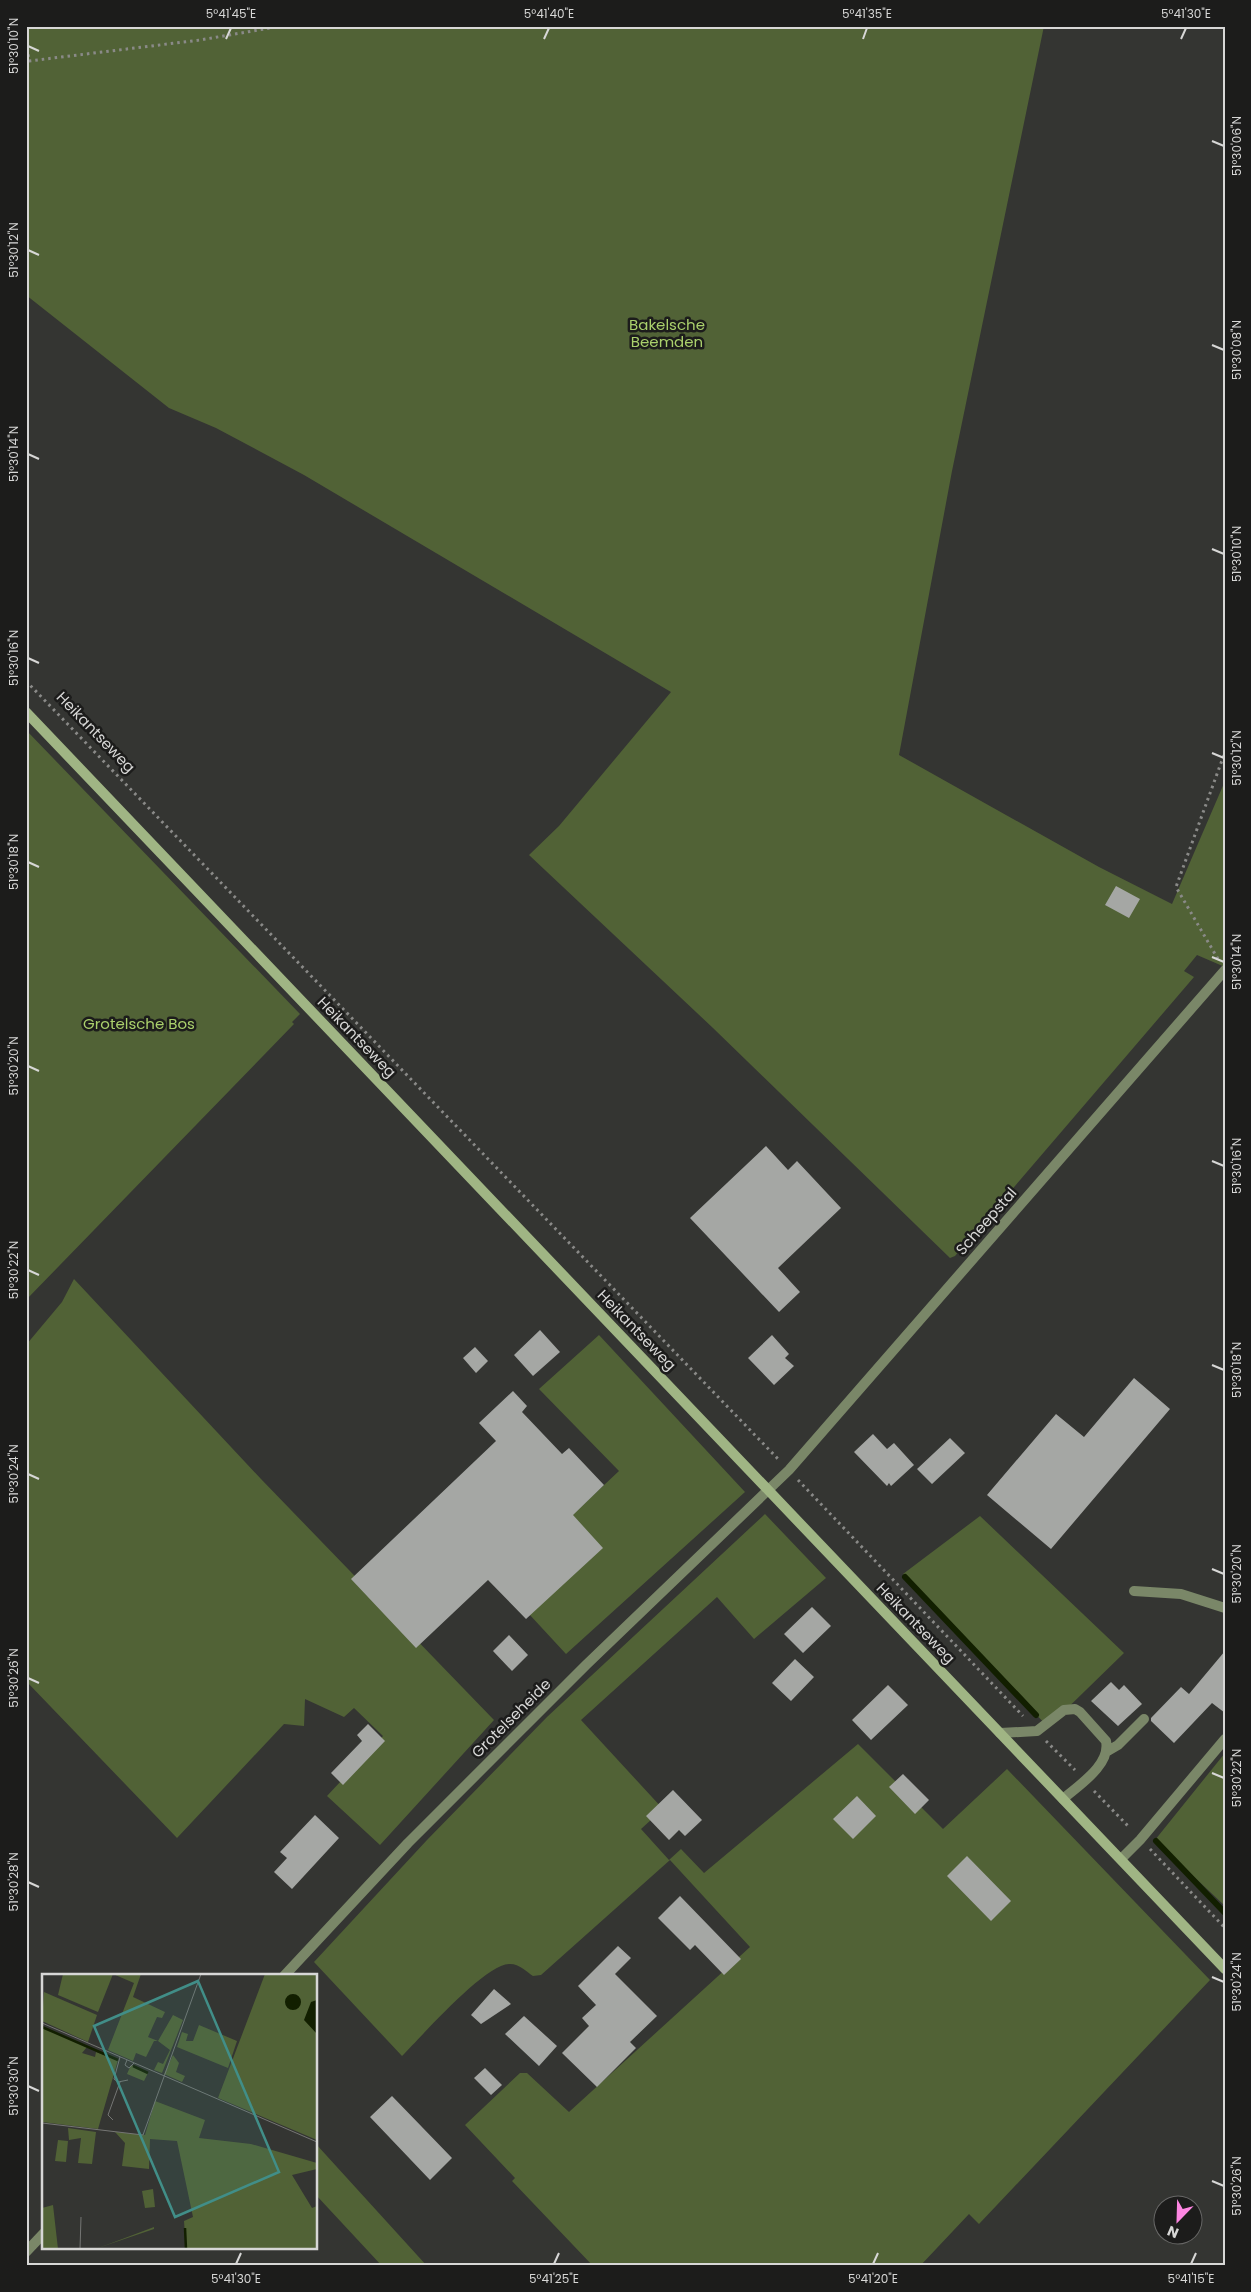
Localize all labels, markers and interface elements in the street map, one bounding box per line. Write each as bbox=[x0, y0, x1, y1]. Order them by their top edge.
text: 5°41'45"E bbox=[206, 5, 256, 22]
text: 5°41'40"E bbox=[524, 5, 574, 22]
text: 5°41'35"E bbox=[842, 5, 892, 22]
text: 5°41'30"E bbox=[1161, 5, 1211, 22]
text: 51°30'10"N bbox=[5, 18, 22, 74]
text: 51°30'06"N bbox=[1228, 116, 1245, 176]
text: 51°30'12"N bbox=[5, 222, 22, 278]
park label: Bakelsche Beemden bbox=[629, 314, 705, 352]
text: 51°30'08"N bbox=[1228, 320, 1245, 380]
text: 51°30'14"N bbox=[5, 426, 22, 482]
text: 51°30'10"N bbox=[1228, 526, 1245, 582]
text: 51°30'16"N bbox=[5, 630, 22, 686]
street label: Heikantseweg bbox=[52, 687, 140, 777]
text: 51°30'12"N bbox=[1228, 730, 1245, 786]
text: 51°30'18"N bbox=[5, 834, 22, 890]
text: 51°30'14"N bbox=[1228, 934, 1245, 990]
street label: Heikantseweg bbox=[313, 992, 401, 1082]
park label: Grotelsche Bos bbox=[83, 1013, 195, 1034]
text: 51°30'20"N bbox=[5, 1036, 22, 1096]
text: 51°30'16"N bbox=[1228, 1138, 1245, 1194]
street label: Scheepstal bbox=[951, 1183, 1021, 1259]
text: 51°30'22"N bbox=[5, 1241, 22, 1299]
street label: Heikantseweg bbox=[593, 1285, 681, 1375]
text: 51°30'18"N bbox=[1228, 1342, 1245, 1398]
text: 51°30'24"N bbox=[5, 1444, 22, 1504]
text: 51°30'20"N bbox=[1228, 1544, 1245, 1604]
street label: Heikantseweg bbox=[872, 1578, 960, 1668]
text: 51°30'26"N bbox=[5, 1648, 22, 1708]
street label: Grotelseheide bbox=[467, 1674, 555, 1762]
text: 51°30'22"N bbox=[1228, 1749, 1245, 1807]
text: 51°30'28"N bbox=[5, 1852, 22, 1912]
text: 51°30'24"N bbox=[1228, 1952, 1245, 2012]
inset map bbox=[42, 1974, 318, 2250]
text: 51°30'30"N bbox=[5, 2056, 22, 2116]
text: 51°30'26"N bbox=[1228, 2156, 1245, 2216]
north arrow bbox=[1154, 2194, 1204, 2244]
text: N bbox=[1164, 2221, 1182, 2243]
text: 5°41'30"E bbox=[211, 2270, 261, 2287]
text: 5°41'25"E bbox=[529, 2270, 579, 2287]
text: 5°41'20"E bbox=[848, 2270, 898, 2287]
text: 5°41'15"E bbox=[1168, 2270, 1214, 2287]

